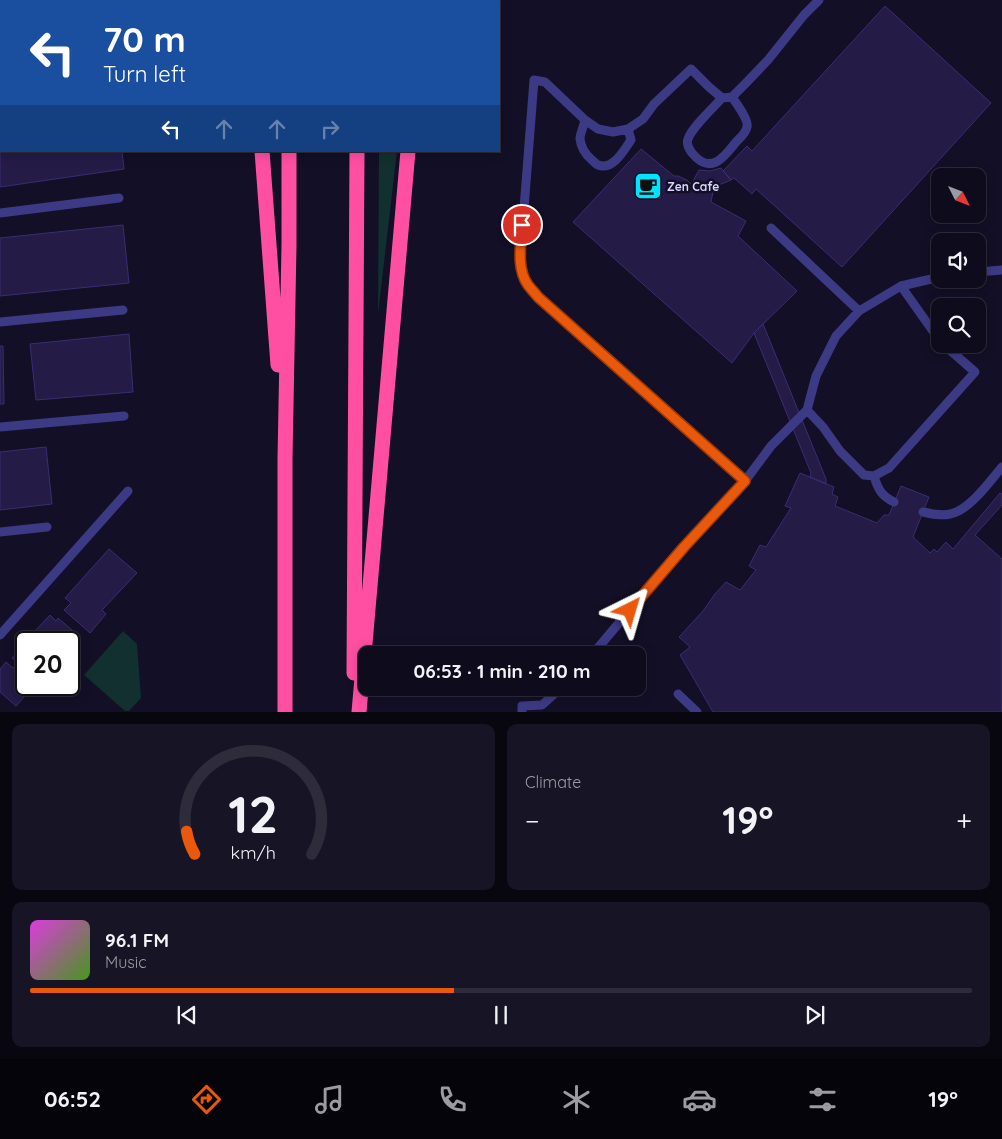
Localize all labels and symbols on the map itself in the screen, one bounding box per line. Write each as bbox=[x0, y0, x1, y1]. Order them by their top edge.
north arrow bbox=[931, 168, 986, 222]
cafe icon: Zen Cafe bbox=[633, 171, 663, 201]
place label: Zen Cafe bbox=[667, 179, 719, 194]
pin bbox=[501, 204, 543, 246]
position arrow bbox=[603, 583, 655, 635]
speed limit sign: 20 bbox=[15, 631, 80, 696]

